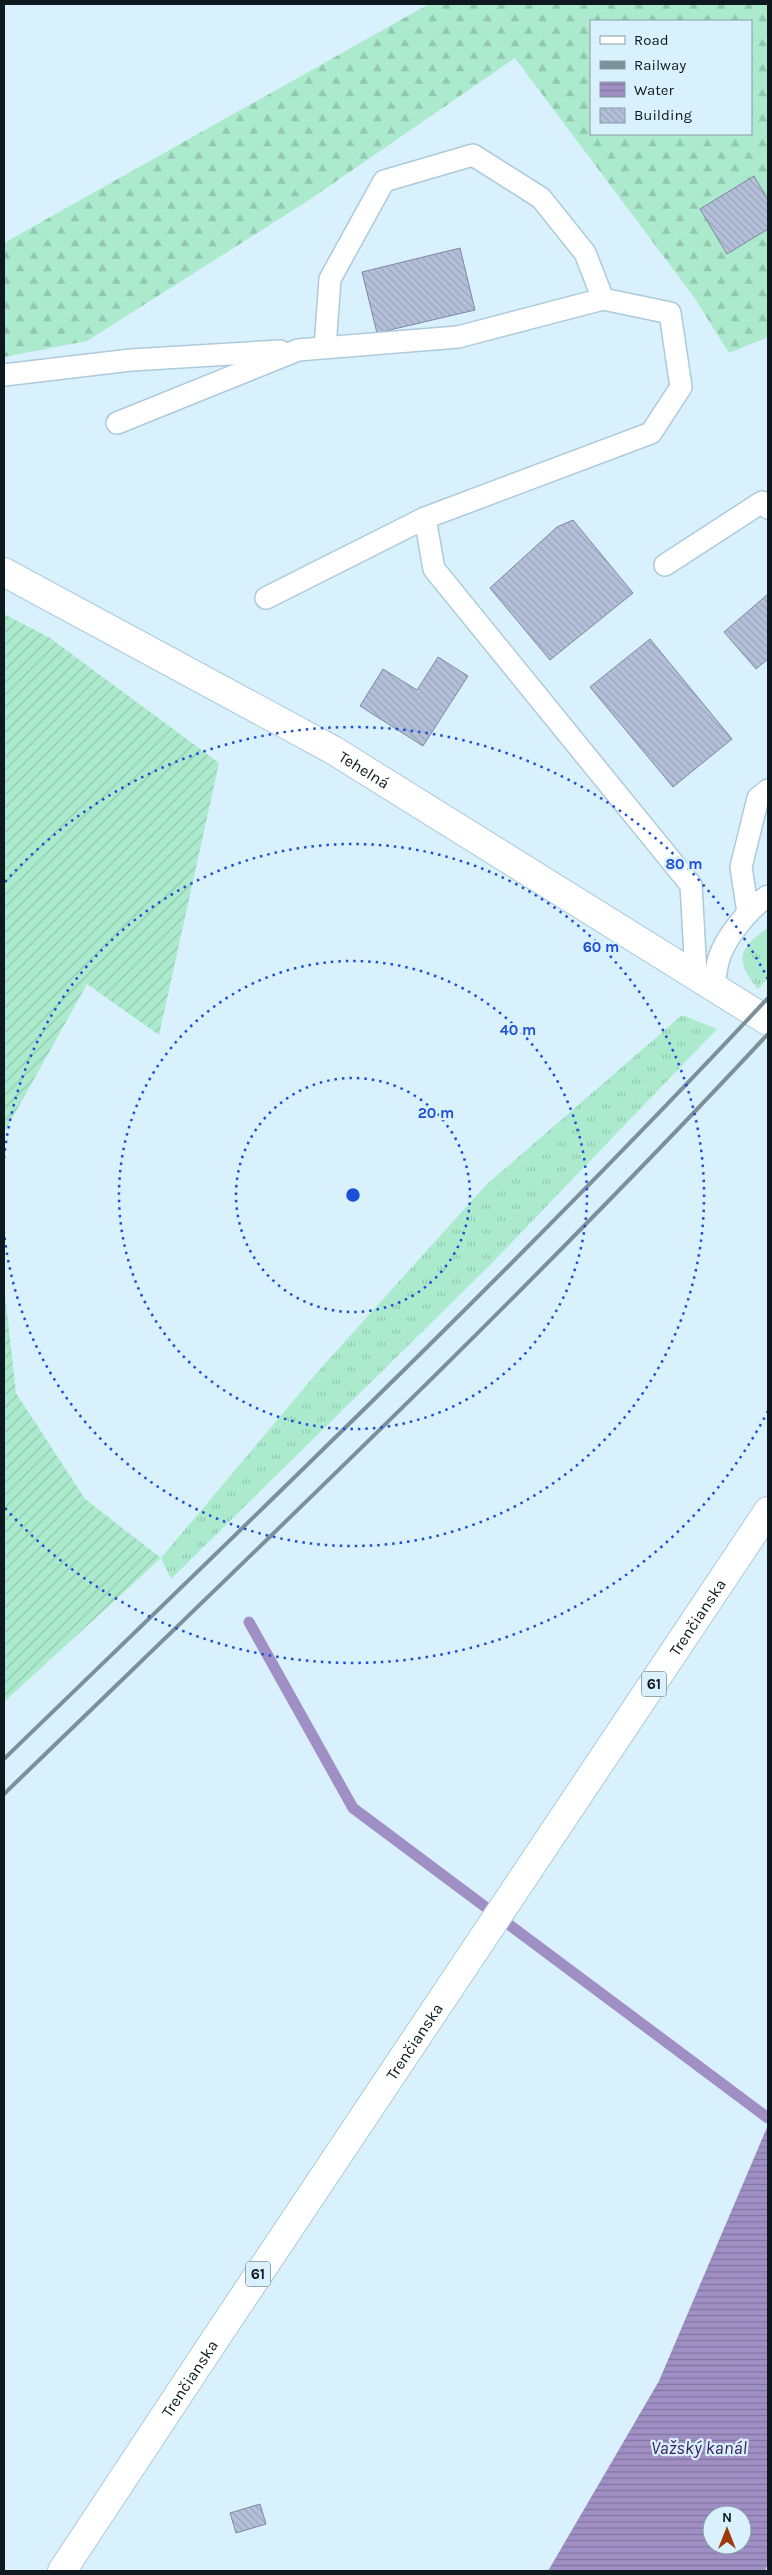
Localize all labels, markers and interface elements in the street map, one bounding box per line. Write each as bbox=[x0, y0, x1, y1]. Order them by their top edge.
legend bbox=[590, 20, 752, 135]
text: Road bbox=[634, 31, 669, 49]
text: Railway bbox=[634, 56, 686, 74]
text: Water bbox=[634, 81, 675, 99]
text: Building bbox=[634, 106, 692, 124]
street label: Tehelná bbox=[335, 747, 393, 793]
text: 80 m bbox=[665, 855, 703, 873]
text: 60 m bbox=[583, 938, 619, 956]
text: 40 m bbox=[500, 1021, 536, 1039]
text: 20 m bbox=[418, 1104, 454, 1122]
centre of rings bbox=[344, 1186, 362, 1204]
street label: Trenčianska bbox=[665, 1575, 730, 1659]
road number: 61 bbox=[642, 1672, 666, 1696]
street label: Trenčianska bbox=[382, 2000, 447, 2084]
road number: 61 bbox=[246, 2262, 270, 2286]
street label: Trenčianska bbox=[158, 2336, 222, 2421]
water label: Važský kanál bbox=[651, 2437, 747, 2459]
north arrow bbox=[702, 2505, 752, 2555]
text: N bbox=[722, 2509, 732, 2526]

